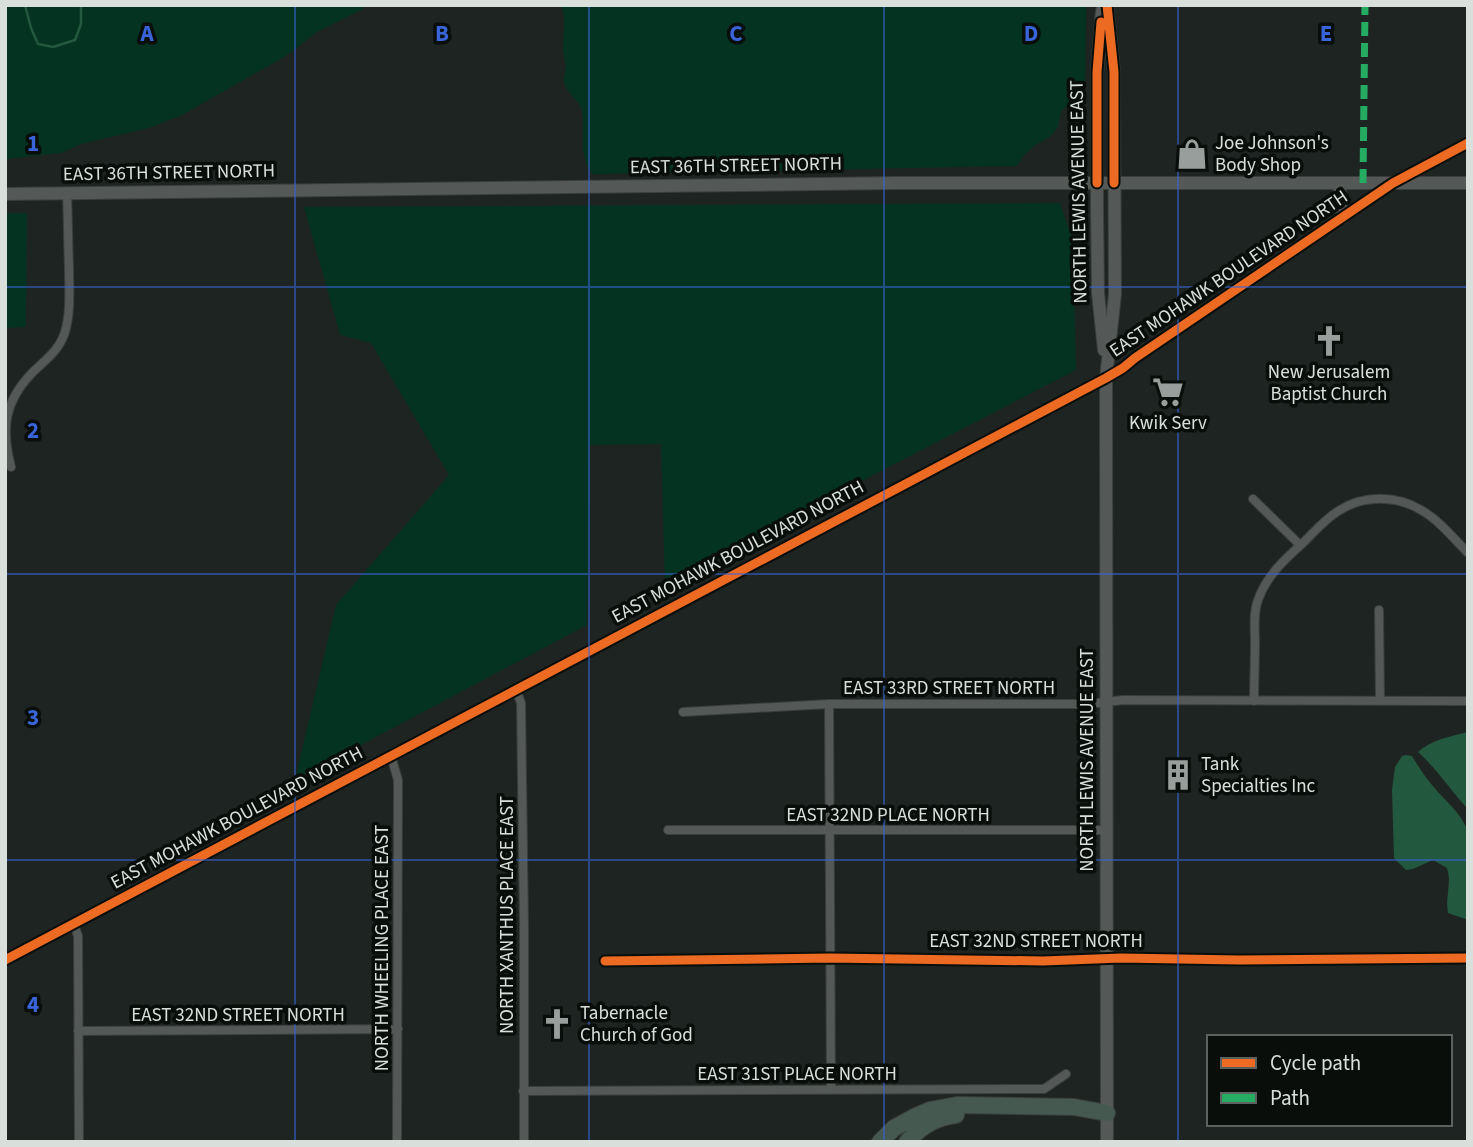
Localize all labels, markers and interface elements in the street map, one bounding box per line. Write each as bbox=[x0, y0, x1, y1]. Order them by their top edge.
text: A bbox=[139, 17, 154, 50]
text: B bbox=[435, 17, 449, 50]
text: C bbox=[729, 17, 743, 50]
text: D bbox=[1024, 17, 1038, 50]
text: E bbox=[1320, 17, 1332, 50]
street label: NORTH LEWIS AVENUE EAST bbox=[1064, 80, 1094, 304]
text: 1 bbox=[27, 127, 39, 160]
place label: Joe Johnson's Body Shop bbox=[1215, 130, 1329, 179]
shop icon: Joe Johnson's Body Shop bbox=[1175, 137, 1209, 171]
street label: EAST 36TH STREET NORTH bbox=[630, 151, 842, 181]
street label: EAST 36TH STREET NORTH bbox=[63, 158, 275, 188]
street label: EAST MOHAWK BOULEVARD NORTH bbox=[1104, 184, 1354, 364]
church icon: New Jerusalem Baptist Church bbox=[1312, 324, 1346, 358]
place label: New Jerusalem Baptist Church bbox=[1268, 359, 1390, 408]
supermarket icon: Kwik Serv bbox=[1151, 375, 1185, 409]
place label: Kwik Serv bbox=[1129, 410, 1207, 437]
text: 2 bbox=[27, 414, 39, 447]
street label: EAST MOHAWK BOULEVARD NORTH bbox=[607, 474, 869, 630]
street label: NORTH LEWIS AVENUE EAST bbox=[1074, 648, 1101, 872]
street label: EAST 33RD STREET NORTH bbox=[843, 675, 1055, 702]
text: 3 bbox=[27, 701, 39, 734]
street label: EAST MOHAWK BOULEVARD NORTH bbox=[106, 740, 368, 896]
place label: Tank Specialties Inc bbox=[1201, 751, 1316, 800]
building icon: Tank Specialties Inc bbox=[1161, 758, 1195, 792]
street label: NORTH XANTHUS PLACE EAST bbox=[494, 796, 521, 1034]
street label: EAST 32ND PLACE NORTH bbox=[786, 802, 990, 829]
street label: NORTH WHEELING PLACE EAST bbox=[369, 825, 396, 1071]
street label: EAST 32ND STREET NORTH bbox=[929, 928, 1143, 955]
text: 4 bbox=[27, 988, 39, 1021]
place label: Tabernacle Church of God bbox=[580, 1000, 693, 1049]
street label: EAST 32ND STREET NORTH bbox=[131, 1002, 345, 1029]
church icon: Tabernacle Church of God bbox=[540, 1007, 574, 1041]
legend bbox=[1207, 1035, 1452, 1126]
text: Cycle path bbox=[1270, 1048, 1361, 1078]
street label: EAST 31ST PLACE NORTH bbox=[697, 1061, 897, 1088]
text: Path bbox=[1270, 1083, 1310, 1113]

